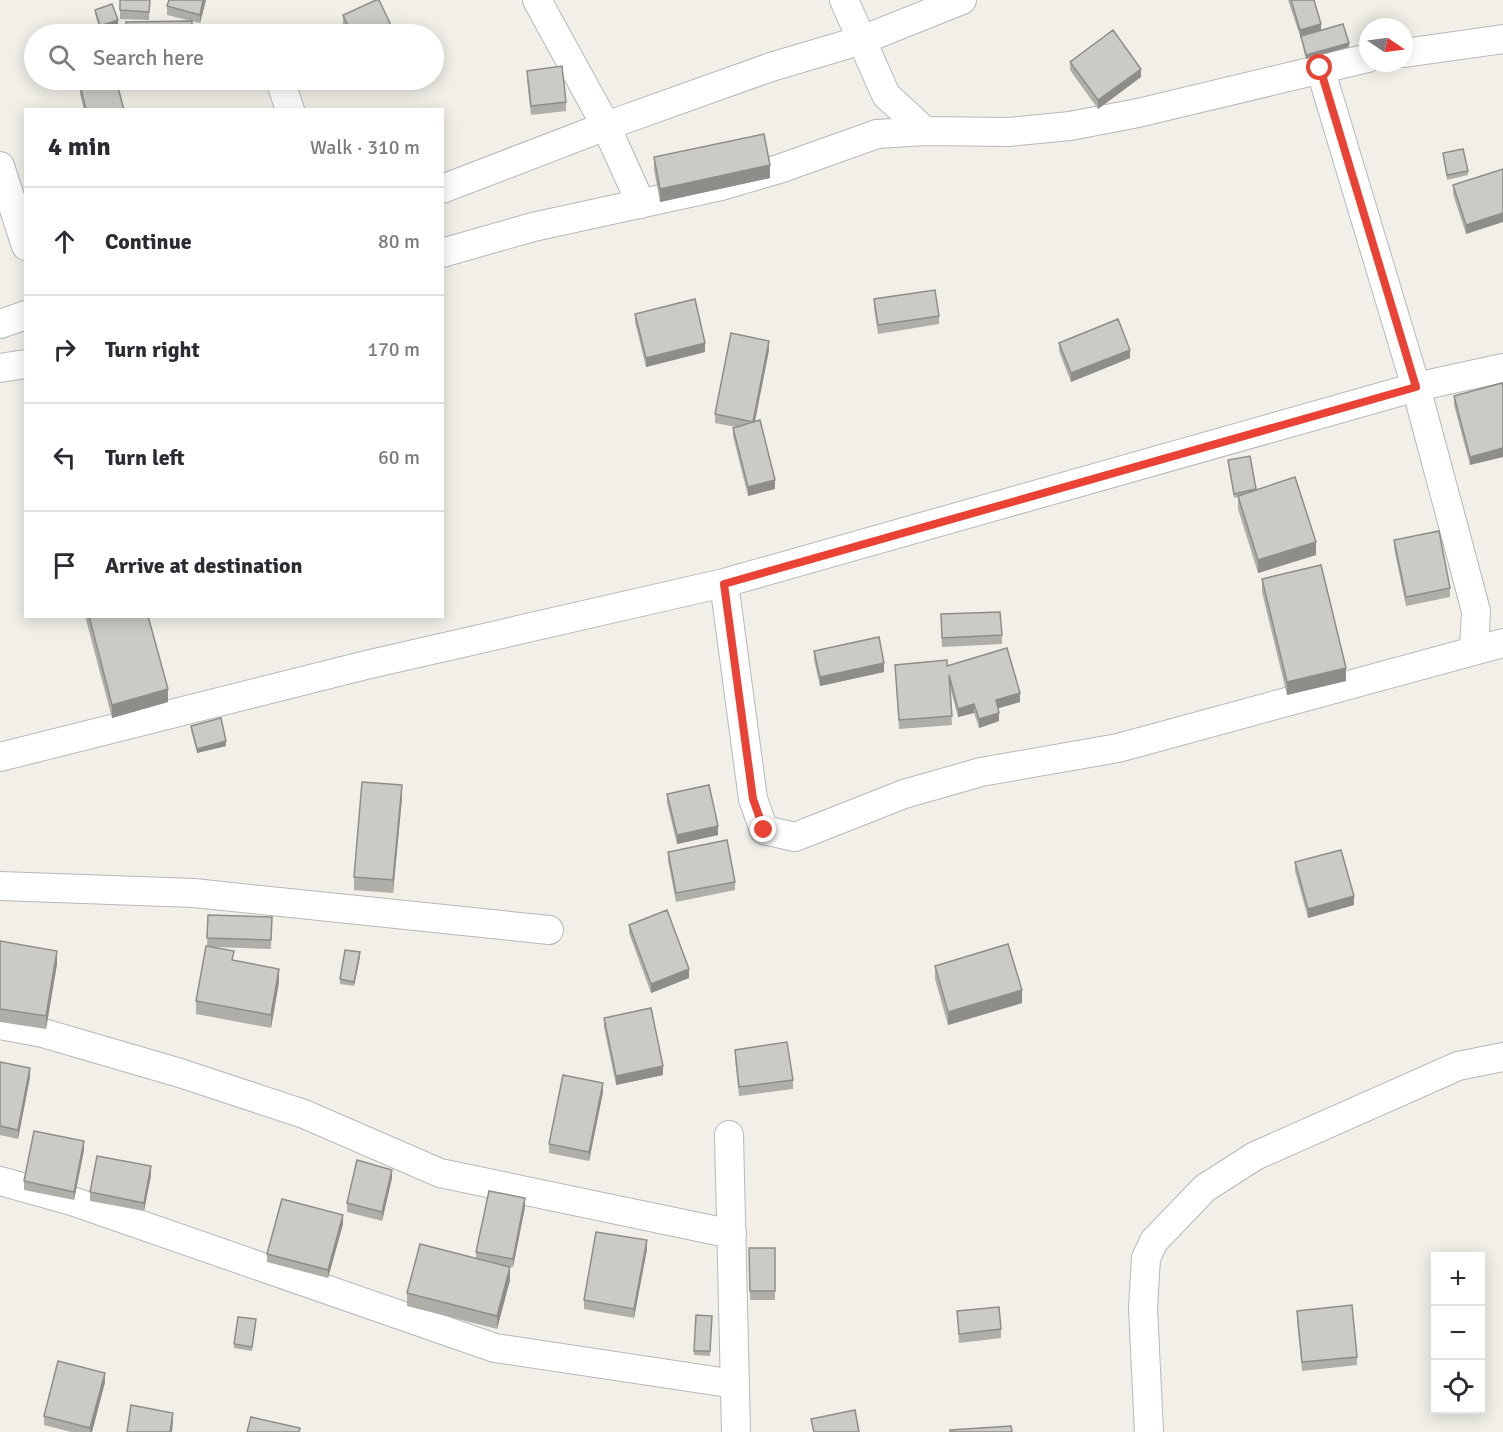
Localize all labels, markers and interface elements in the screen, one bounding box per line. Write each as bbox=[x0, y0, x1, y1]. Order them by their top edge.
north arrow bbox=[1359, 18, 1413, 72]
search box bbox=[24, 24, 444, 90]
icon: search bbox=[45, 41, 78, 74]
text: Search here bbox=[93, 44, 204, 71]
route start bbox=[1306, 54, 1332, 80]
text: 4 min bbox=[48, 131, 111, 163]
text: Walk · 310 m bbox=[310, 135, 420, 160]
icon: ahead bbox=[48, 225, 81, 258]
text: Continue bbox=[105, 228, 192, 255]
text: 80 m bbox=[378, 229, 420, 254]
icon: right bbox=[48, 333, 81, 366]
text: Turn right bbox=[105, 336, 200, 363]
text: 170 m bbox=[367, 337, 420, 362]
icon: left bbox=[48, 441, 81, 474]
text: Turn left bbox=[105, 444, 185, 471]
text: 60 m bbox=[378, 445, 420, 470]
icon: arrive bbox=[48, 549, 81, 582]
text: Arrive at destination bbox=[105, 552, 302, 579]
route end bbox=[750, 816, 776, 842]
map controls bbox=[1431, 1252, 1485, 1414]
button: + bbox=[1431, 1252, 1485, 1306]
button: − bbox=[1431, 1306, 1485, 1360]
button: locate bbox=[1431, 1360, 1485, 1414]

